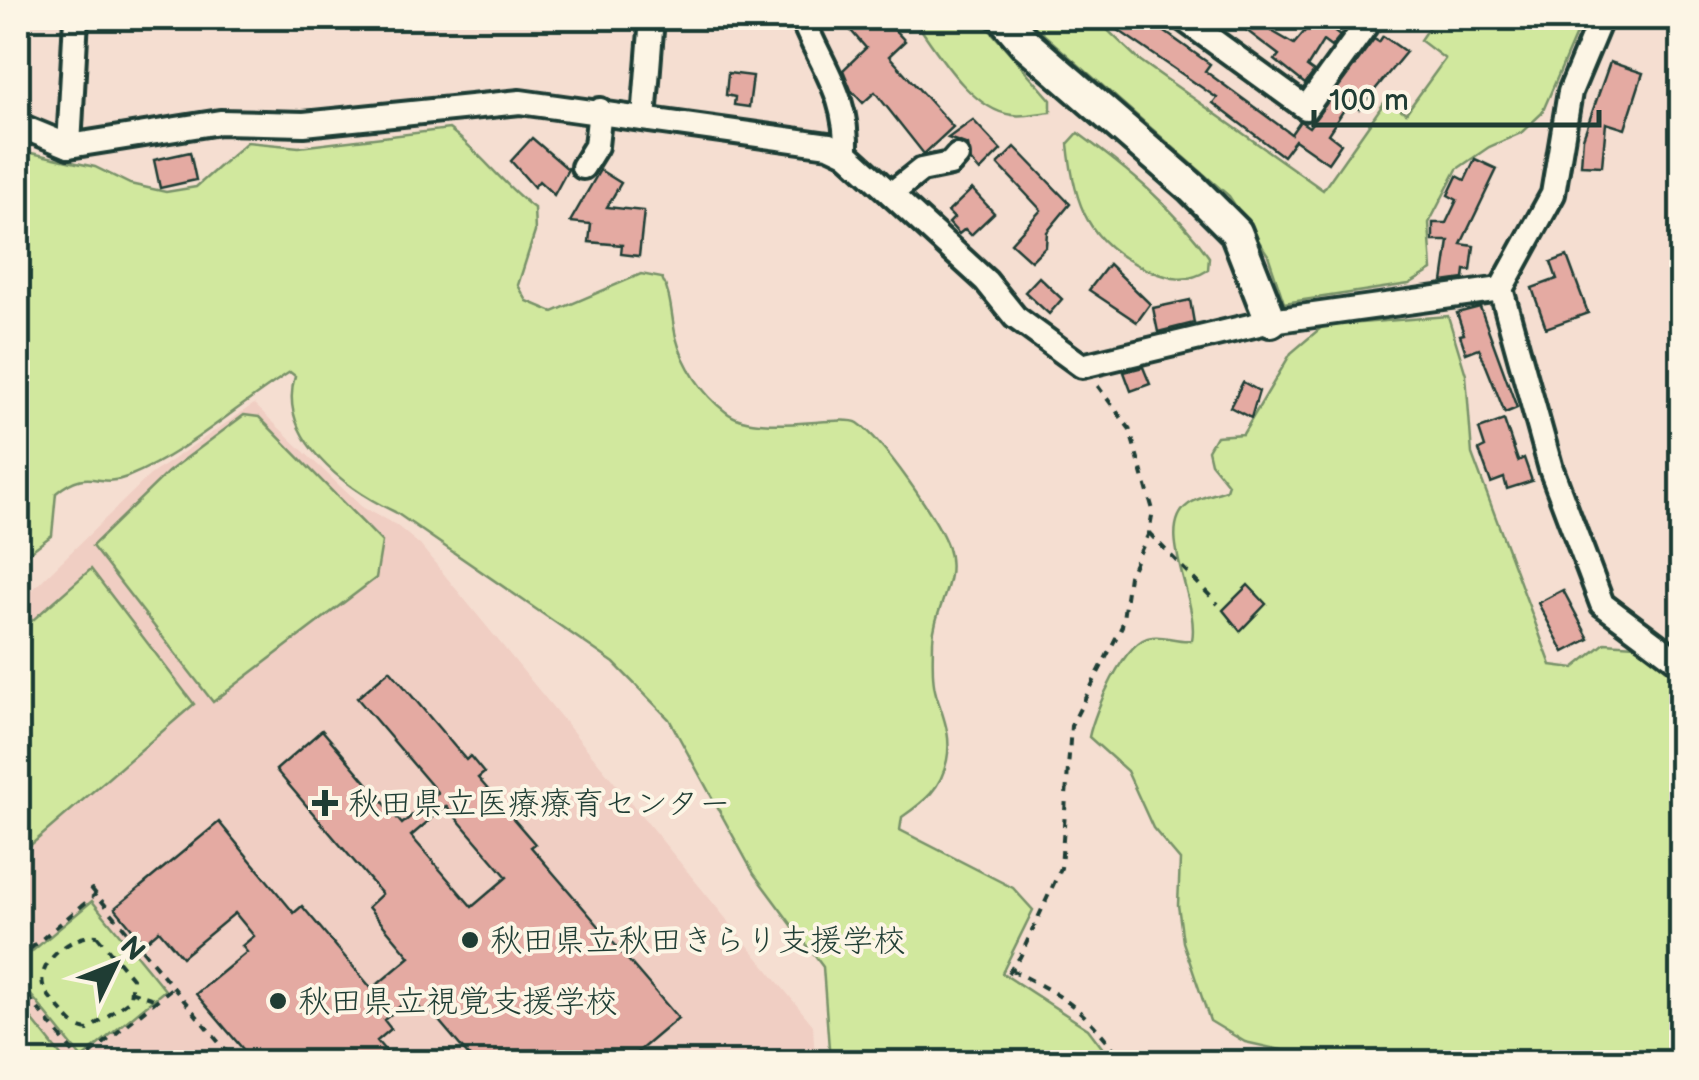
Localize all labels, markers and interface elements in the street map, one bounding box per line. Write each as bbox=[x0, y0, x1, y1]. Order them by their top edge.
scale bar bbox=[1314, 65, 1599, 127]
text: 100 m bbox=[1329, 83, 1409, 119]
place label: 秋田県立医療療育センター bbox=[348, 785, 731, 824]
marker: 秋田県立医療療育センター bbox=[312, 790, 338, 816]
north arrow bbox=[65, 915, 165, 1015]
place label: 秋田県立秋田きらり支援学校 bbox=[490, 922, 906, 961]
marker: 秋田県立秋田きらり支援学校 bbox=[459, 929, 481, 951]
text: N bbox=[113, 930, 151, 968]
place label: 秋田県立視覚支援学校 bbox=[298, 983, 618, 1022]
marker: 秋田県立視覚支援学校 bbox=[267, 990, 289, 1012]

